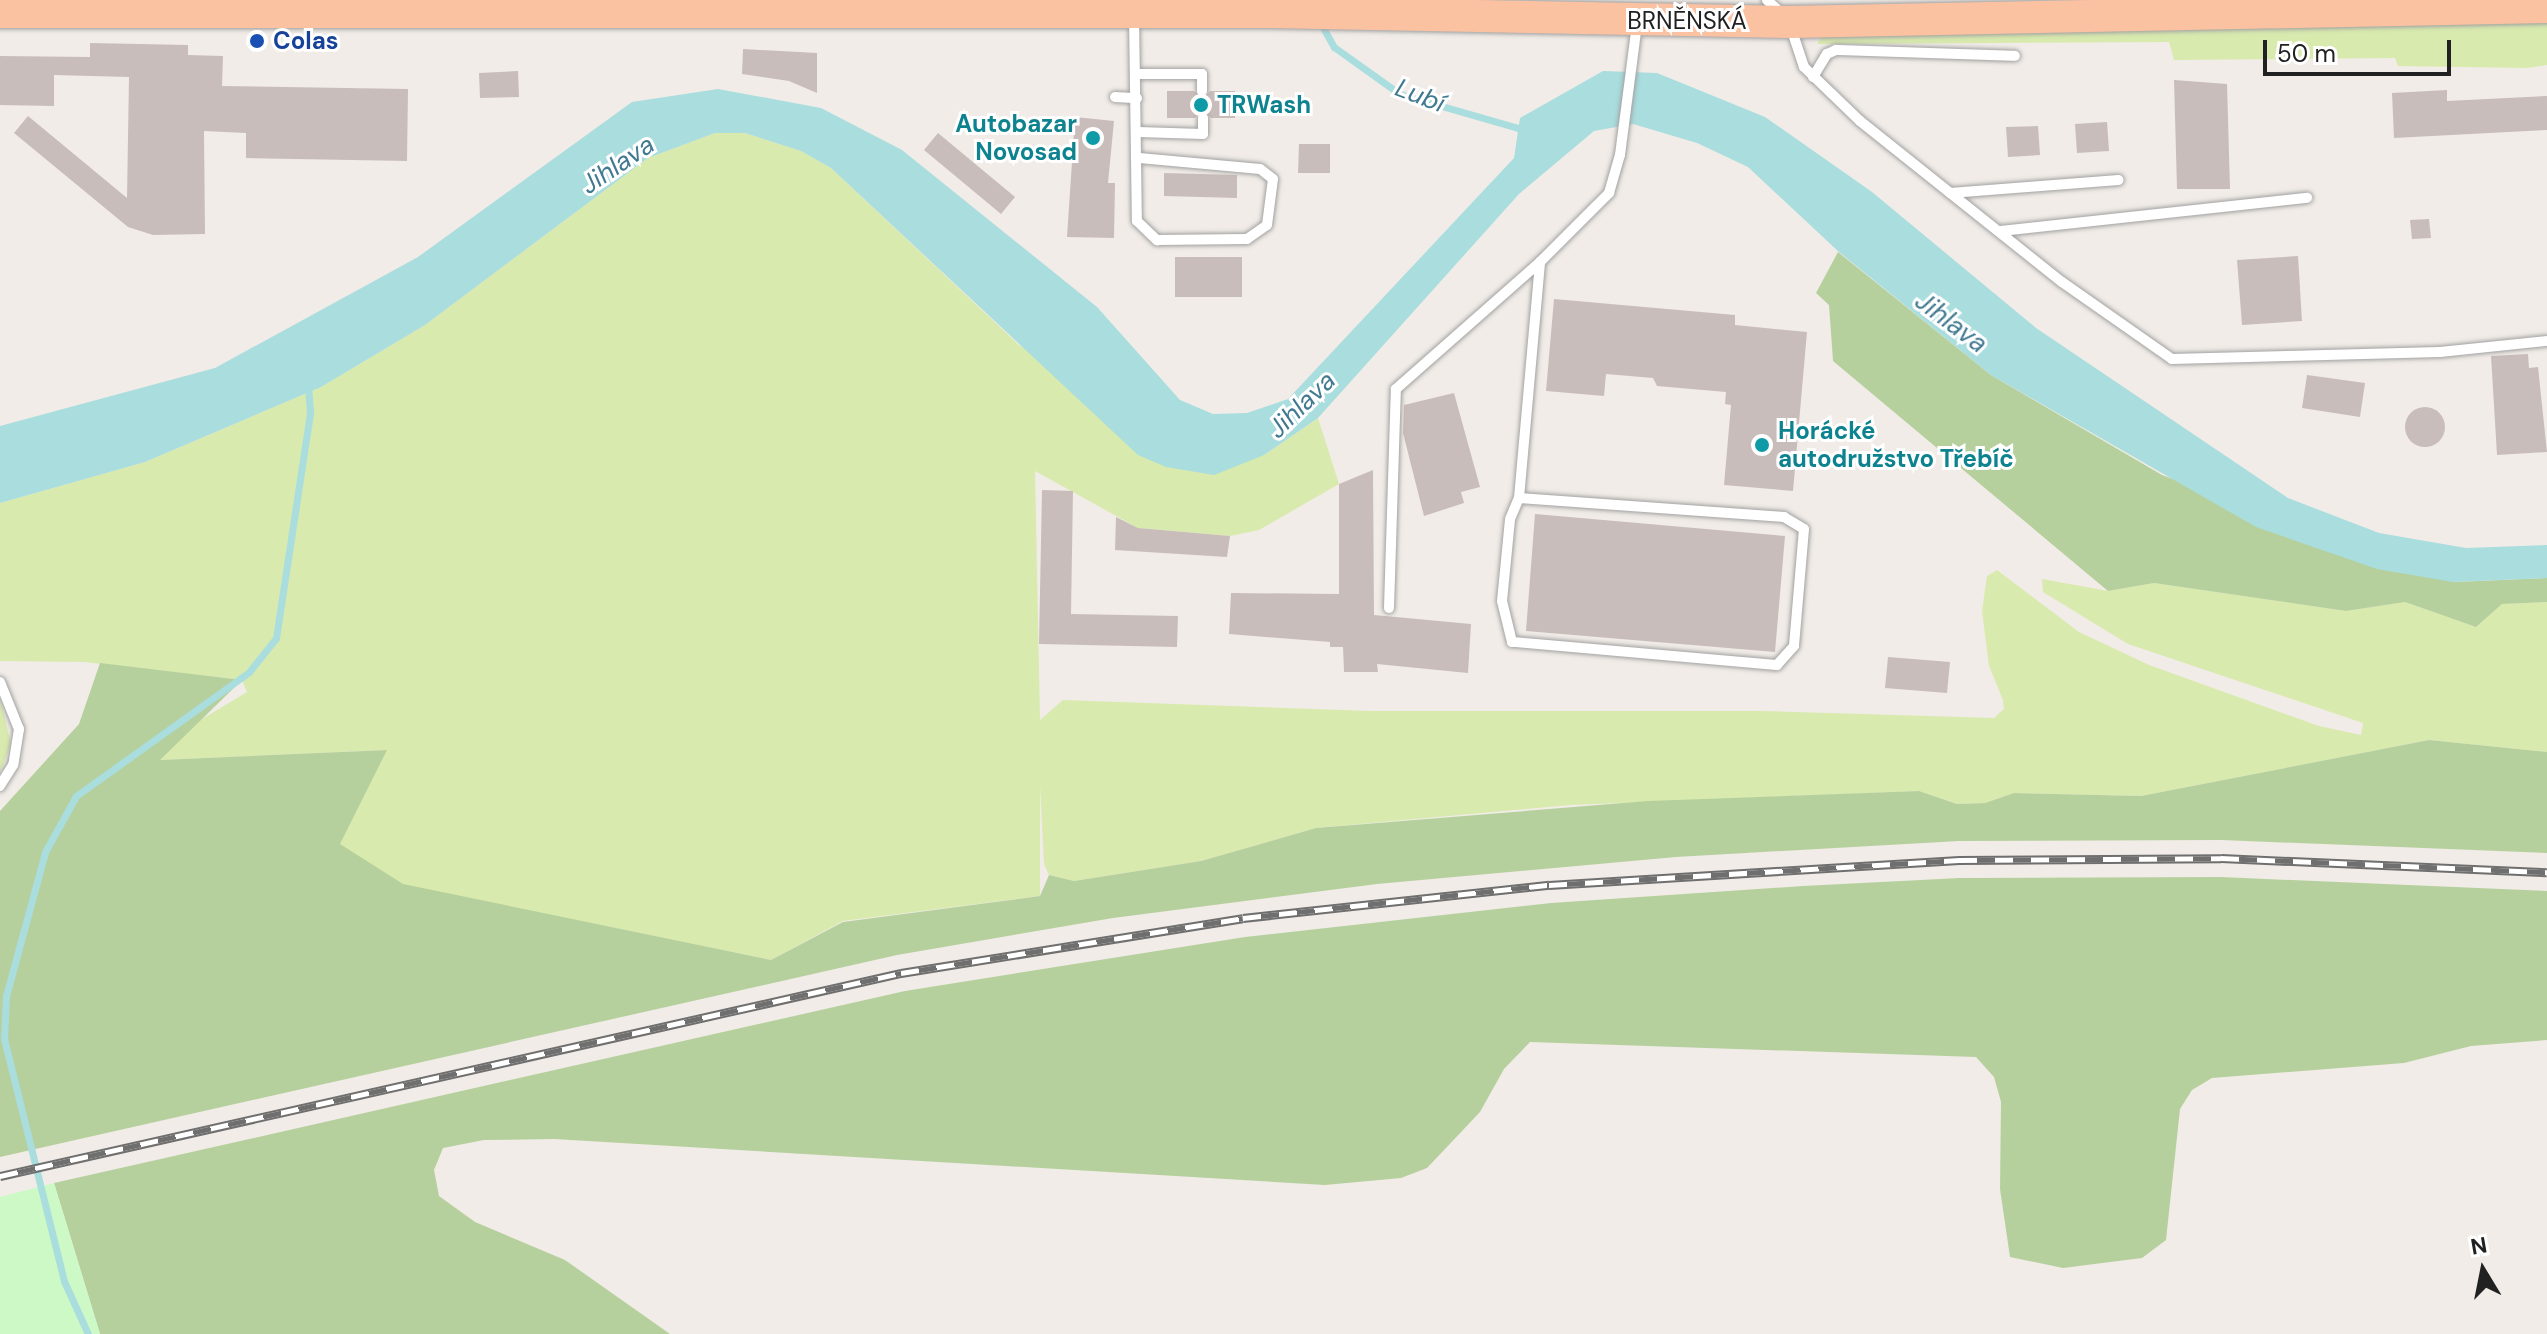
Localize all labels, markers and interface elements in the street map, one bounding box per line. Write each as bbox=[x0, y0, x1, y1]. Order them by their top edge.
street label: BRNĚNSKÁ bbox=[1627, 7, 1747, 35]
scale bar bbox=[2267, 24, 2455, 74]
place label: Colas bbox=[273, 27, 339, 55]
marker: Colas bbox=[248, 32, 266, 50]
text: 50 m bbox=[2277, 38, 2336, 69]
water label: Lubí bbox=[1391, 72, 1449, 120]
place label: TRWash bbox=[1217, 91, 1311, 119]
marker: TRWash bbox=[1192, 96, 1210, 114]
place label: Autobazar Novosad bbox=[955, 110, 1077, 166]
water label: Jihlava bbox=[575, 129, 661, 201]
marker: Autobazar Novosad bbox=[1084, 129, 1102, 147]
water label: Jihlava bbox=[1909, 286, 1993, 360]
water label: Jihlava bbox=[1262, 365, 1342, 445]
place label: Horácké autodružstvo Třebíč bbox=[1778, 417, 2014, 473]
marker: Horácké autodružstvo Třebíč bbox=[1753, 436, 1771, 454]
north arrow bbox=[2443, 1230, 2523, 1310]
text: N bbox=[2468, 1230, 2489, 1262]

